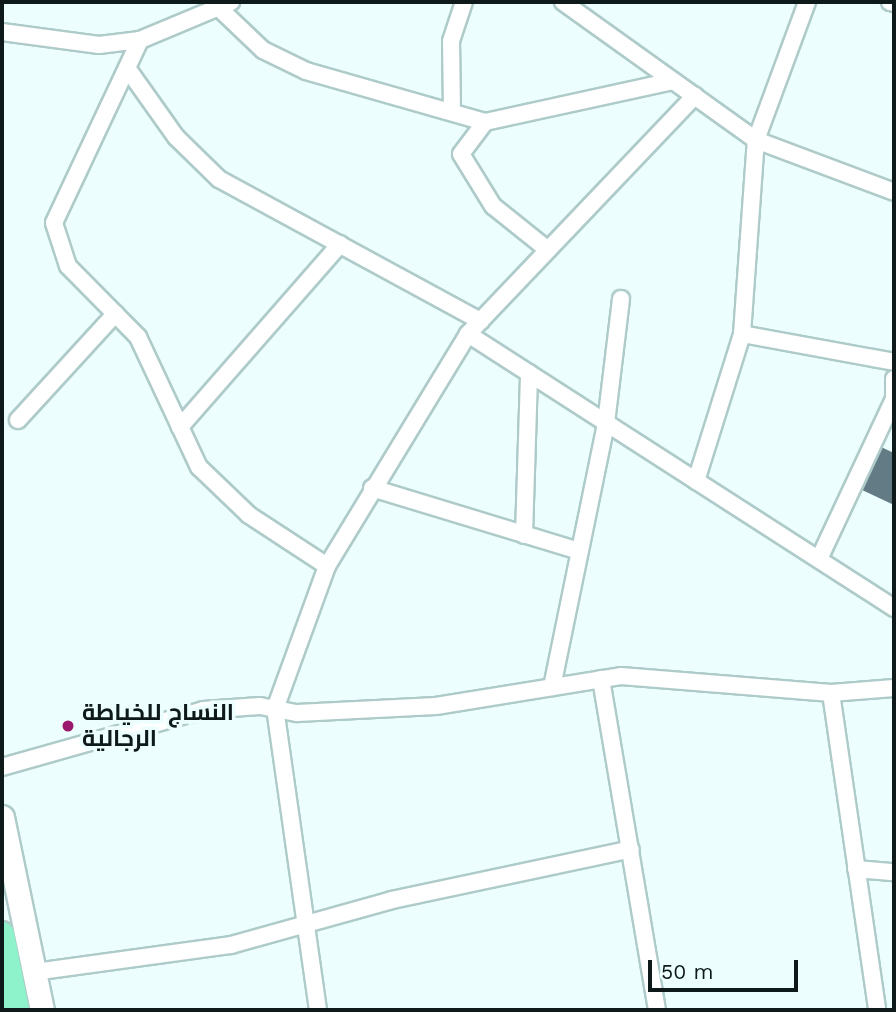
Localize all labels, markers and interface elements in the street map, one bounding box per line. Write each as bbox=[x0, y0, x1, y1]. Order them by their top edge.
place label: النساج للخياطة الرجالية bbox=[82, 699, 234, 753]
marker: النساج للخياطة الرجالية bbox=[60, 718, 76, 734]
scale bar bbox=[651, 946, 802, 990]
text: 50 m bbox=[661, 959, 713, 984]

